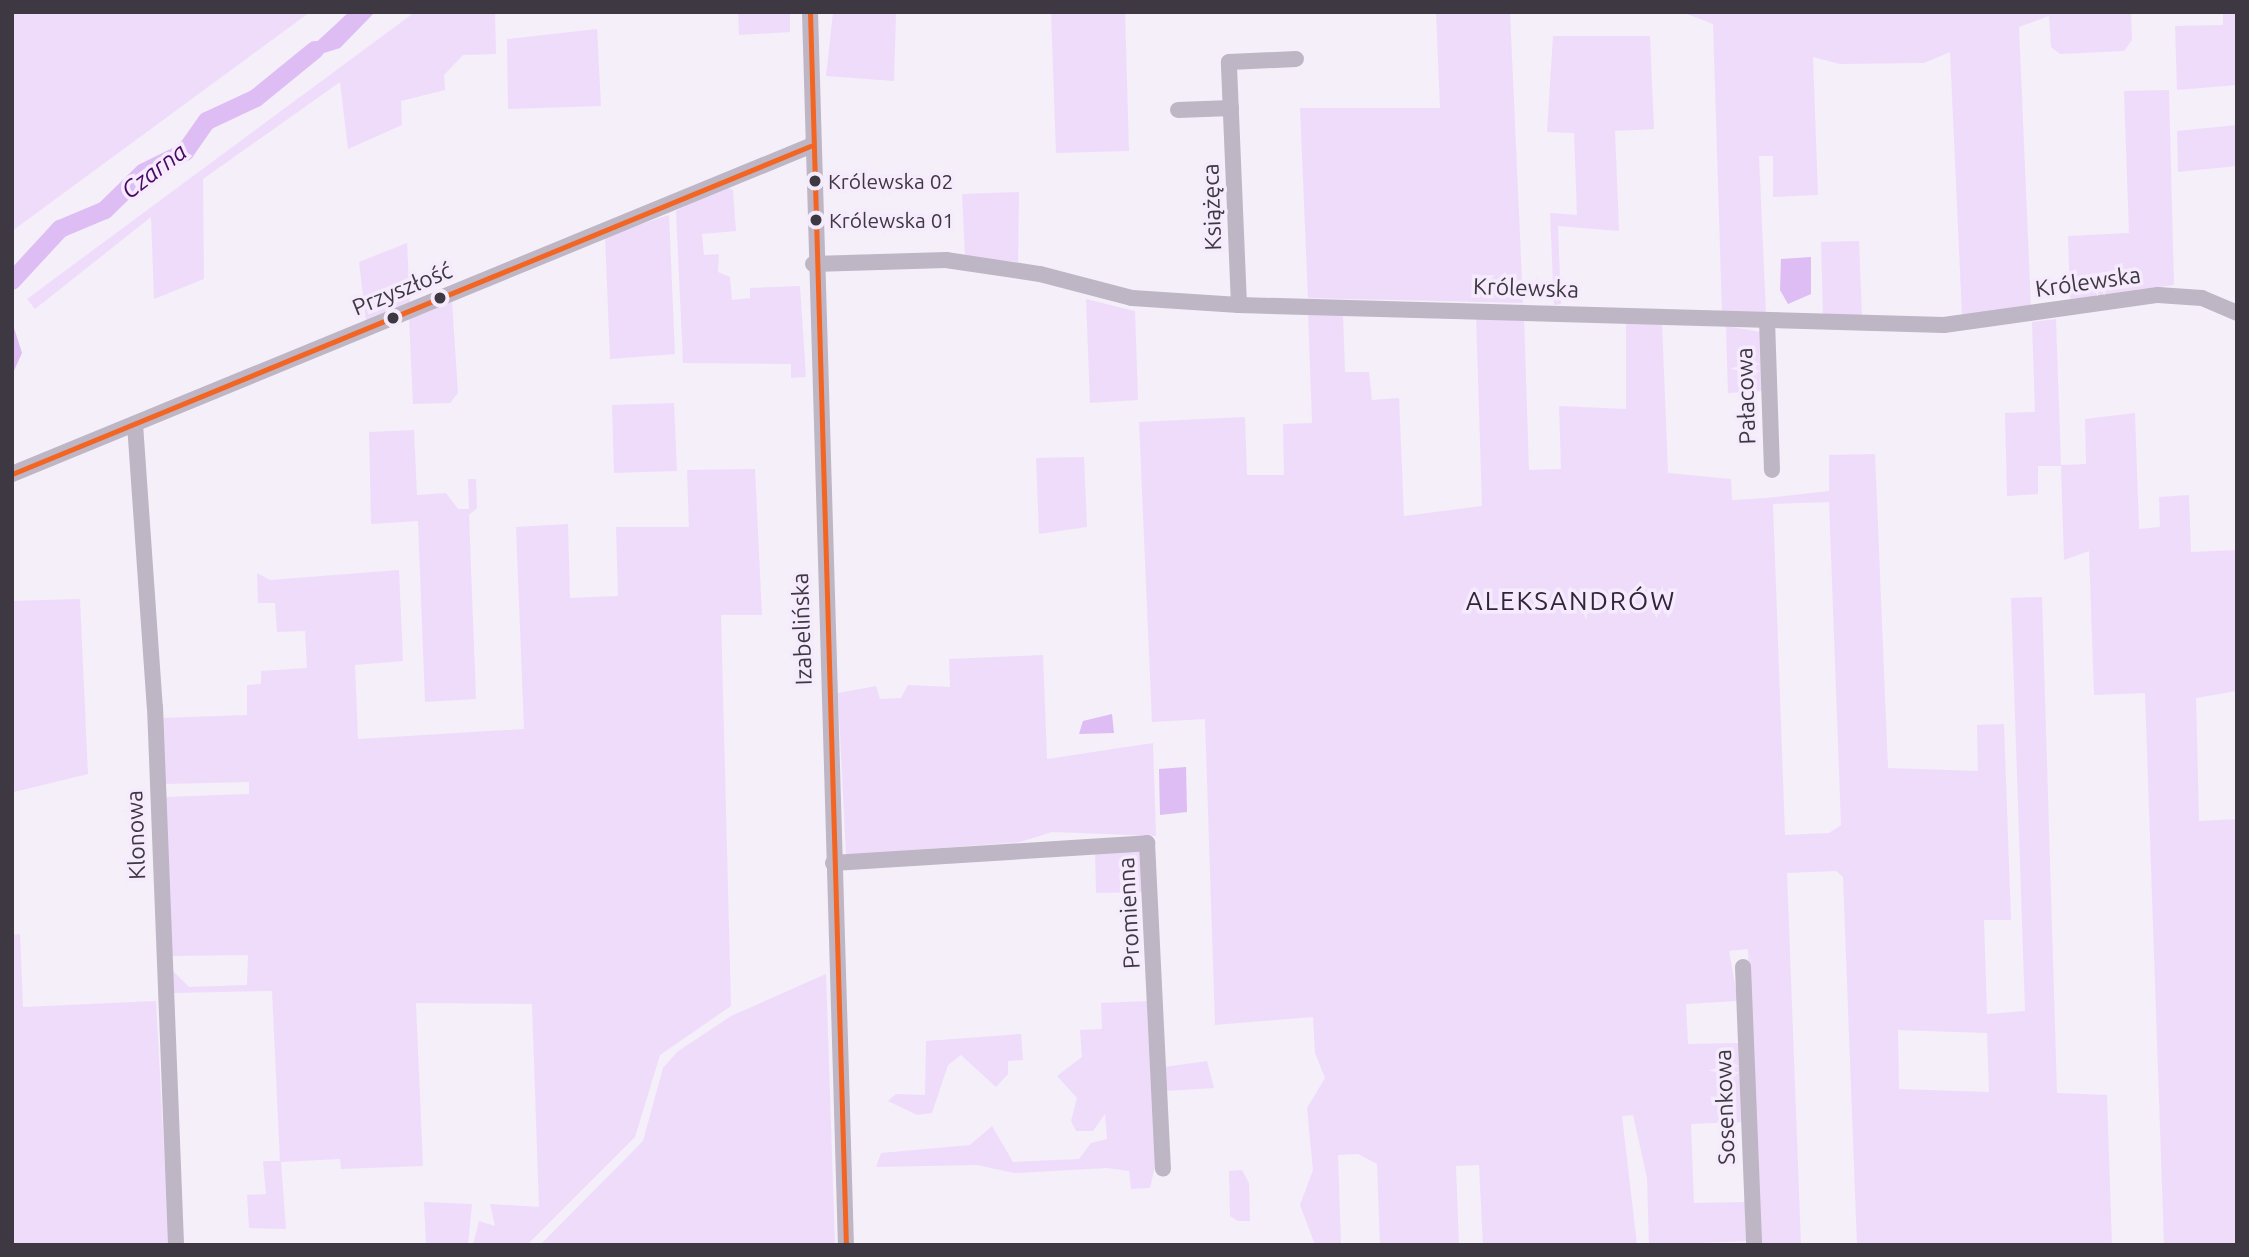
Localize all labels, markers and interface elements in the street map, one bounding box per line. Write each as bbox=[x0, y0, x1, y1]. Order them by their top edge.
water label: Czarna bbox=[116, 137, 192, 205]
street label: Książęca bbox=[1197, 163, 1227, 251]
place label: Królewska 02 bbox=[828, 168, 953, 194]
marker: Królewska 02 bbox=[808, 174, 822, 188]
place label: Królewska 01 bbox=[829, 207, 954, 233]
marker: Królewska 01 bbox=[809, 213, 823, 227]
street label: Przyszłość bbox=[348, 257, 456, 321]
street label: Królewska bbox=[2034, 261, 2142, 303]
street label: Królewska bbox=[1472, 272, 1580, 304]
unlabelled marker bbox=[433, 291, 447, 305]
unlabelled marker bbox=[386, 311, 400, 325]
street label: Pałacowa bbox=[1731, 347, 1761, 445]
street label: Izabelińska bbox=[786, 572, 818, 686]
district label: ALEKSANDRÓW bbox=[1467, 585, 1675, 617]
street label: Klonowa bbox=[121, 790, 151, 880]
street label: Promienna bbox=[1112, 856, 1146, 970]
street label: Sosenkowa bbox=[1709, 1049, 1741, 1165]

